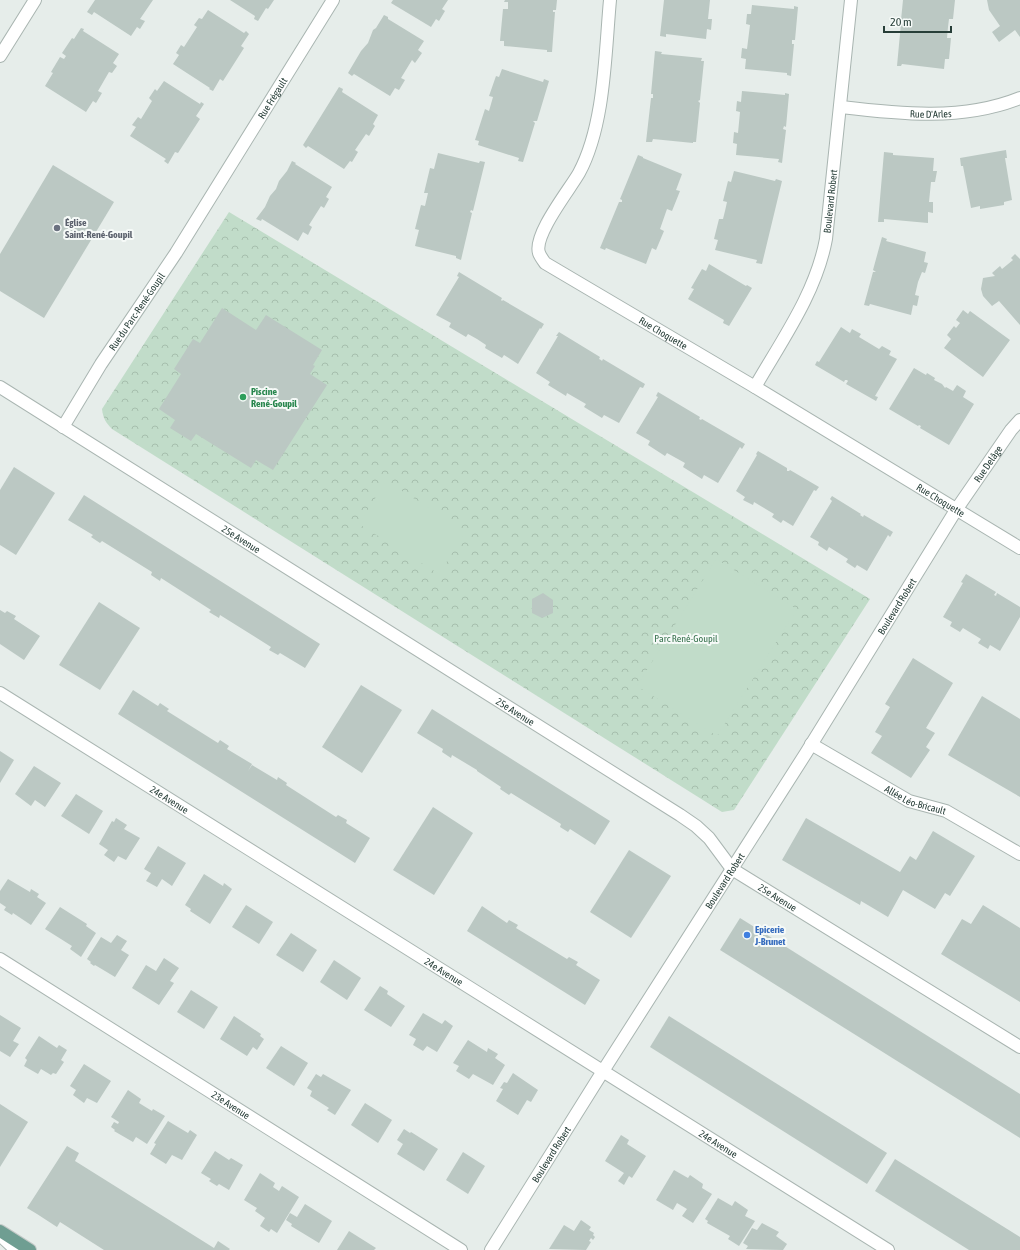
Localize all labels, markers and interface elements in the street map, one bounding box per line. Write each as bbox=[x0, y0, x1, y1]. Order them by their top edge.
scale bar bbox=[884, 8, 951, 34]
text: 20 m bbox=[890, 15, 912, 29]
street label: Rue Frégault bbox=[256, 76, 290, 121]
street label: Rue D'Arles bbox=[910, 108, 952, 120]
street label: Boulevard Robert bbox=[822, 169, 839, 234]
place label: Église Saint-René-Goupil bbox=[65, 217, 133, 240]
marker: Église Saint-René-Goupil bbox=[52, 223, 62, 233]
street label: Rue du Parc-René-Goupil bbox=[107, 271, 167, 353]
street label: Rue Choquette bbox=[637, 315, 690, 352]
place label: Piscine René-Goupil bbox=[251, 386, 297, 409]
marker: Piscine René-Goupil bbox=[238, 392, 248, 402]
street label: Rue Delâge bbox=[972, 443, 1005, 485]
street label: Rue Choquette bbox=[915, 482, 967, 519]
street label: 25e Avenue bbox=[220, 523, 262, 556]
street label: Boulevard Robert bbox=[876, 576, 919, 636]
park label: Parc René-Goupil bbox=[654, 633, 718, 644]
street label: 25e Avenue bbox=[494, 696, 537, 728]
street label: Allée Léo-Bricault bbox=[883, 783, 947, 817]
street label: 24e Avenue bbox=[148, 784, 191, 816]
street label: Boulevard Robert bbox=[703, 851, 747, 911]
street label: 25e Avenue bbox=[756, 882, 799, 914]
place label: Epicerie J-Brunet bbox=[754, 924, 786, 947]
marker: Epicerie J-Brunet bbox=[742, 930, 752, 940]
street label: 24e Avenue bbox=[422, 956, 465, 988]
street label: 23e Avenue bbox=[209, 1089, 252, 1122]
street label: Boulevard Robert bbox=[530, 1124, 573, 1184]
street label: 24e Avenue bbox=[697, 1128, 740, 1160]

